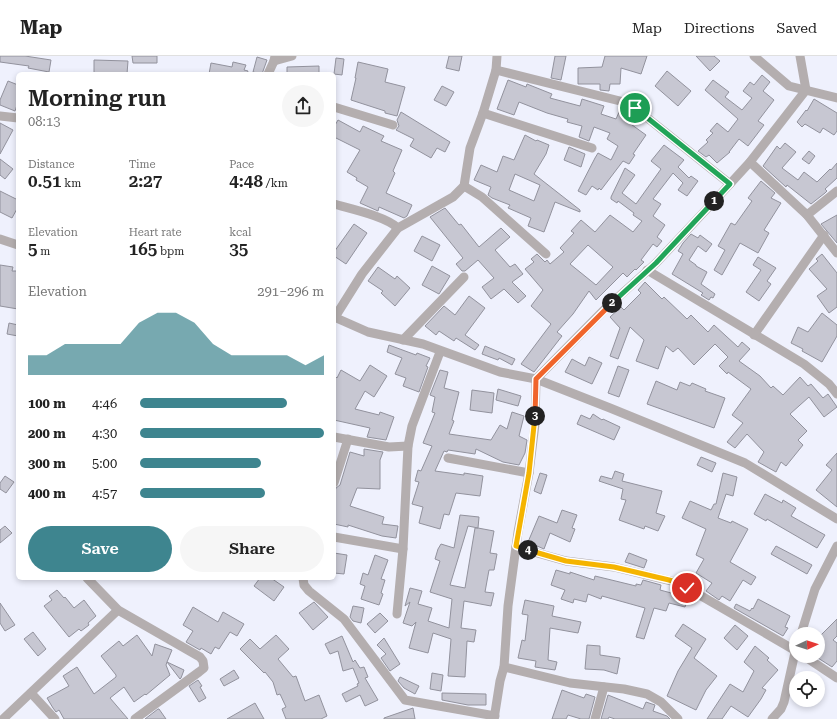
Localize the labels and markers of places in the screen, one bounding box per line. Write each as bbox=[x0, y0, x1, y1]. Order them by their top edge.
pin bbox=[618, 91, 652, 125]
pin: 1 bbox=[704, 191, 724, 211]
pin: 2 bbox=[602, 293, 622, 313]
pin: 3 bbox=[525, 406, 545, 426]
pin: 4 bbox=[518, 540, 538, 560]
pin bbox=[670, 571, 704, 605]

